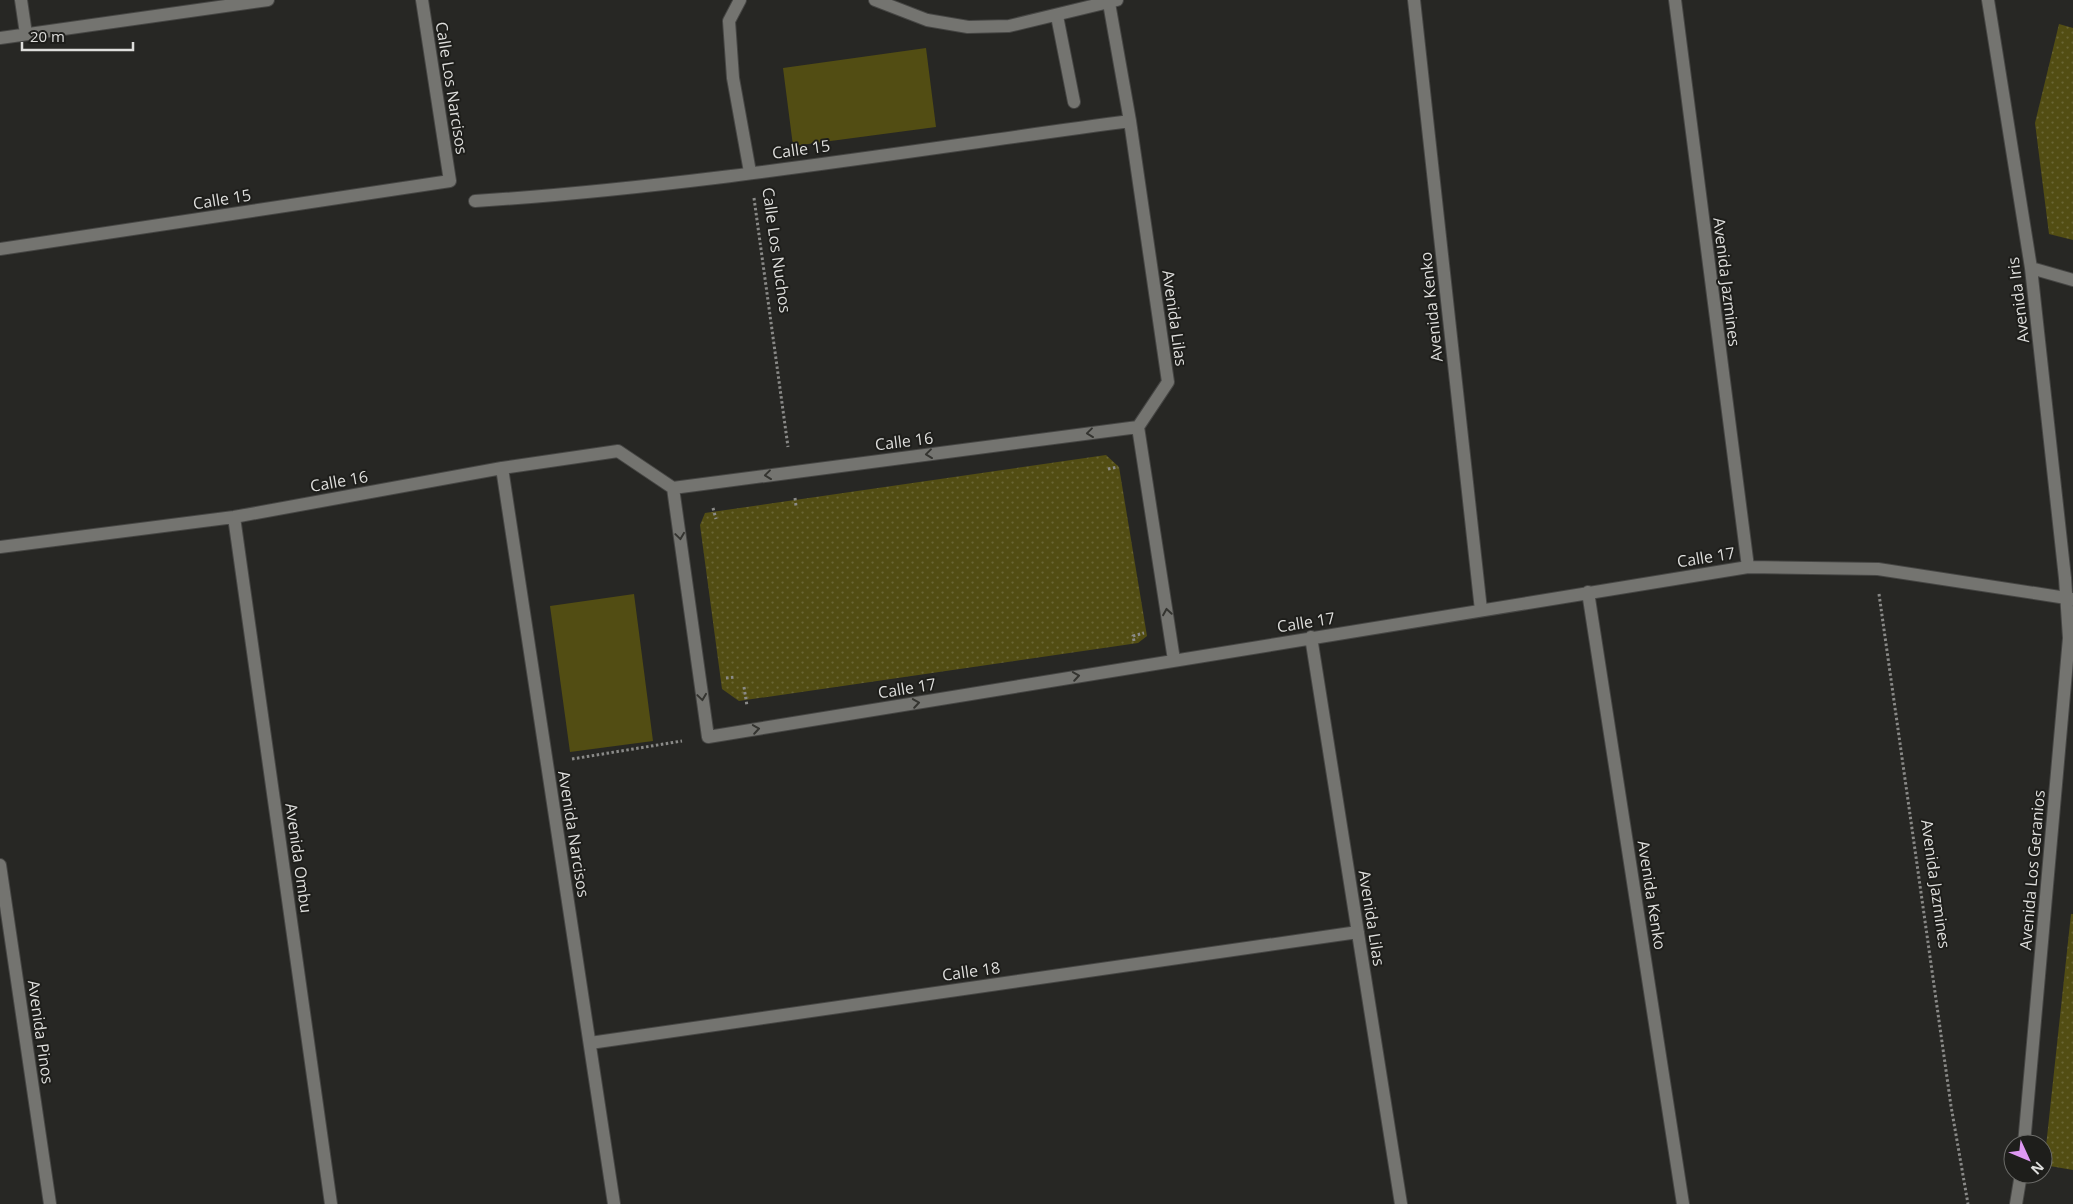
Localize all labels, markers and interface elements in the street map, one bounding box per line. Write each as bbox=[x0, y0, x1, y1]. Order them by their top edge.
scale bar bbox=[22, 20, 134, 52]
street label: Calle Los Narcisos bbox=[431, 20, 473, 156]
text: 20 m bbox=[30, 26, 65, 46]
street label: Calle 15 bbox=[771, 134, 831, 164]
street label: Calle 15 bbox=[191, 184, 253, 214]
street label: Calle Los Nuchos bbox=[757, 186, 797, 314]
street label: Avenida Jazmines bbox=[1708, 216, 1746, 348]
street label: Avenida Kenko bbox=[1414, 251, 1448, 363]
street label: Avenida Iris bbox=[2002, 256, 2034, 344]
street label: Avenida Lilas bbox=[1157, 269, 1193, 367]
street label: Calle 16 bbox=[874, 427, 934, 455]
one-way arrow bbox=[1086, 427, 1094, 438]
one-way arrow bbox=[925, 448, 933, 459]
street label: Calle 16 bbox=[308, 465, 370, 497]
one-way arrow bbox=[764, 469, 772, 480]
one-way arrow bbox=[674, 532, 684, 540]
street label: Calle 17 bbox=[1675, 542, 1737, 572]
one-way arrow bbox=[1162, 607, 1172, 616]
street label: Calle 17 bbox=[1275, 607, 1337, 637]
one-way arrow bbox=[1072, 672, 1081, 682]
street label: Calle 17 bbox=[876, 673, 938, 703]
one-way arrow bbox=[696, 693, 707, 701]
one-way arrow bbox=[912, 698, 920, 708]
one-way arrow bbox=[751, 725, 760, 735]
street label: Avenida Narcisos bbox=[553, 769, 595, 899]
street label: Avenida Los Geranios bbox=[2014, 789, 2050, 951]
street label: Avenida Ombu bbox=[280, 802, 318, 914]
street label: Avenida Jazmines bbox=[1916, 818, 1956, 950]
street label: Avenida Kenko bbox=[1632, 839, 1672, 951]
street label: Avenida Lilas bbox=[1354, 869, 1390, 967]
street label: Calle 18 bbox=[941, 956, 1001, 986]
street label: Avenida Pinos bbox=[23, 979, 59, 1085]
north arrow bbox=[2003, 1134, 2053, 1184]
text: N bbox=[2027, 1158, 2049, 1179]

